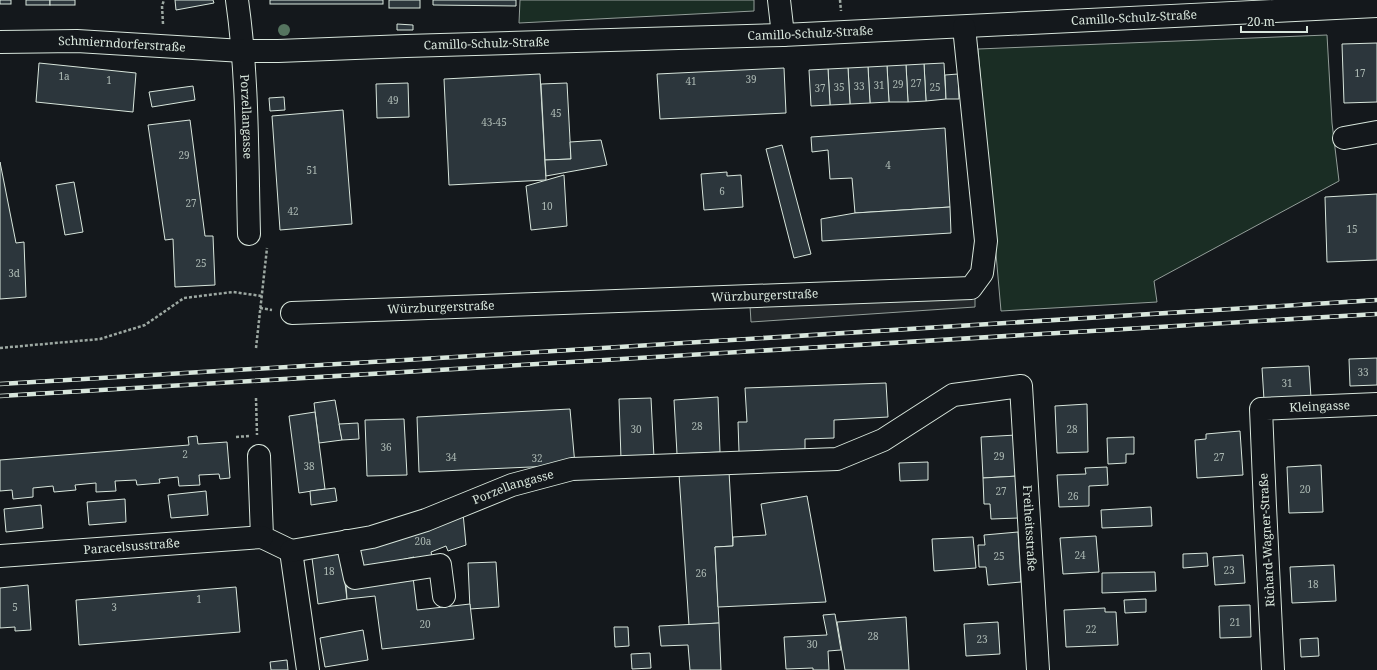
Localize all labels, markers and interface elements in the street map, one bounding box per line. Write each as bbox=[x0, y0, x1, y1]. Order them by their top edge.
street label: Camillo-Schulz-Straße bbox=[1071, 6, 1197, 29]
scale bar bbox=[1241, 8, 1307, 34]
text: 20 m bbox=[1247, 13, 1275, 30]
street label: Camillo-Schulz-Straße bbox=[747, 22, 874, 44]
street label: Schmierndorferstraße bbox=[58, 32, 186, 56]
street label: Camillo-Schulz-Straße bbox=[423, 33, 550, 53]
house number: 17 bbox=[1354, 66, 1366, 80]
house number: 1a bbox=[58, 69, 70, 83]
house number: 39 bbox=[745, 72, 757, 86]
house number: 1 bbox=[106, 73, 112, 87]
street label: Porzellangasse bbox=[236, 74, 257, 159]
house number: 41 bbox=[685, 74, 697, 88]
house number: 27 bbox=[910, 76, 922, 90]
house number: 29 bbox=[892, 77, 904, 91]
house number: 31 bbox=[873, 78, 885, 92]
house number: 33 bbox=[853, 79, 865, 93]
house number: 35 bbox=[833, 80, 845, 94]
house number: 25 bbox=[929, 80, 941, 94]
house number: 37 bbox=[814, 81, 826, 95]
house number: 49 bbox=[387, 93, 399, 107]
house number: 45 bbox=[550, 106, 562, 120]
house number: 43-45 bbox=[481, 115, 507, 129]
house number: 29 bbox=[178, 148, 190, 162]
house number: 4 bbox=[885, 158, 891, 172]
house number: 51 bbox=[306, 163, 318, 177]
house number: 6 bbox=[719, 184, 725, 198]
house number: 27 bbox=[185, 196, 197, 210]
house number: 10 bbox=[541, 199, 553, 213]
house number: 42 bbox=[287, 204, 299, 218]
house number: 15 bbox=[1346, 222, 1358, 236]
house number: 25 bbox=[195, 256, 207, 270]
house number: 3d bbox=[8, 266, 20, 280]
street label: Würzburgerstraße bbox=[711, 285, 819, 306]
street label: Würzburgerstraße bbox=[387, 297, 495, 317]
house number: 33 bbox=[1357, 365, 1369, 379]
house number: 31 bbox=[1281, 376, 1293, 390]
street label: Kleingasse bbox=[1289, 396, 1350, 416]
house number: 28 bbox=[691, 419, 703, 433]
house number: 30 bbox=[630, 422, 642, 436]
house number: 28 bbox=[1066, 422, 1078, 436]
house number: 36 bbox=[380, 440, 392, 454]
house number: 2 bbox=[182, 447, 188, 461]
house number: 29 bbox=[993, 449, 1005, 463]
house number: 34 bbox=[445, 450, 457, 464]
house number: 27 bbox=[1213, 450, 1225, 464]
house number: 32 bbox=[531, 451, 543, 465]
house number: 38 bbox=[303, 459, 315, 473]
street label: Porzellangasse bbox=[470, 465, 555, 508]
street label: Richard-Wagner-Straße bbox=[1254, 473, 1279, 608]
house number: 20 bbox=[1299, 482, 1311, 496]
house number: 27 bbox=[995, 484, 1007, 498]
street label: Freiheitsstraße bbox=[1019, 484, 1041, 572]
house number: 26 bbox=[1067, 489, 1079, 503]
street label: Paracelsusstraße bbox=[83, 534, 180, 558]
house number: 20a bbox=[415, 534, 432, 548]
house number: 24 bbox=[1074, 548, 1086, 562]
house number: 25 bbox=[993, 549, 1005, 563]
house number: 23 bbox=[1223, 563, 1235, 577]
house number: 18 bbox=[323, 564, 335, 578]
house number: 26 bbox=[695, 566, 707, 580]
house number: 18 bbox=[1307, 577, 1319, 591]
house number: 1 bbox=[196, 592, 202, 606]
house number: 5 bbox=[12, 600, 18, 614]
house number: 3 bbox=[111, 600, 117, 614]
house number: 21 bbox=[1229, 615, 1241, 629]
house number: 20 bbox=[419, 617, 431, 631]
house number: 22 bbox=[1085, 622, 1097, 636]
house number: 28 bbox=[867, 629, 879, 643]
house number: 23 bbox=[976, 632, 988, 646]
house number: 30 bbox=[806, 637, 818, 651]

